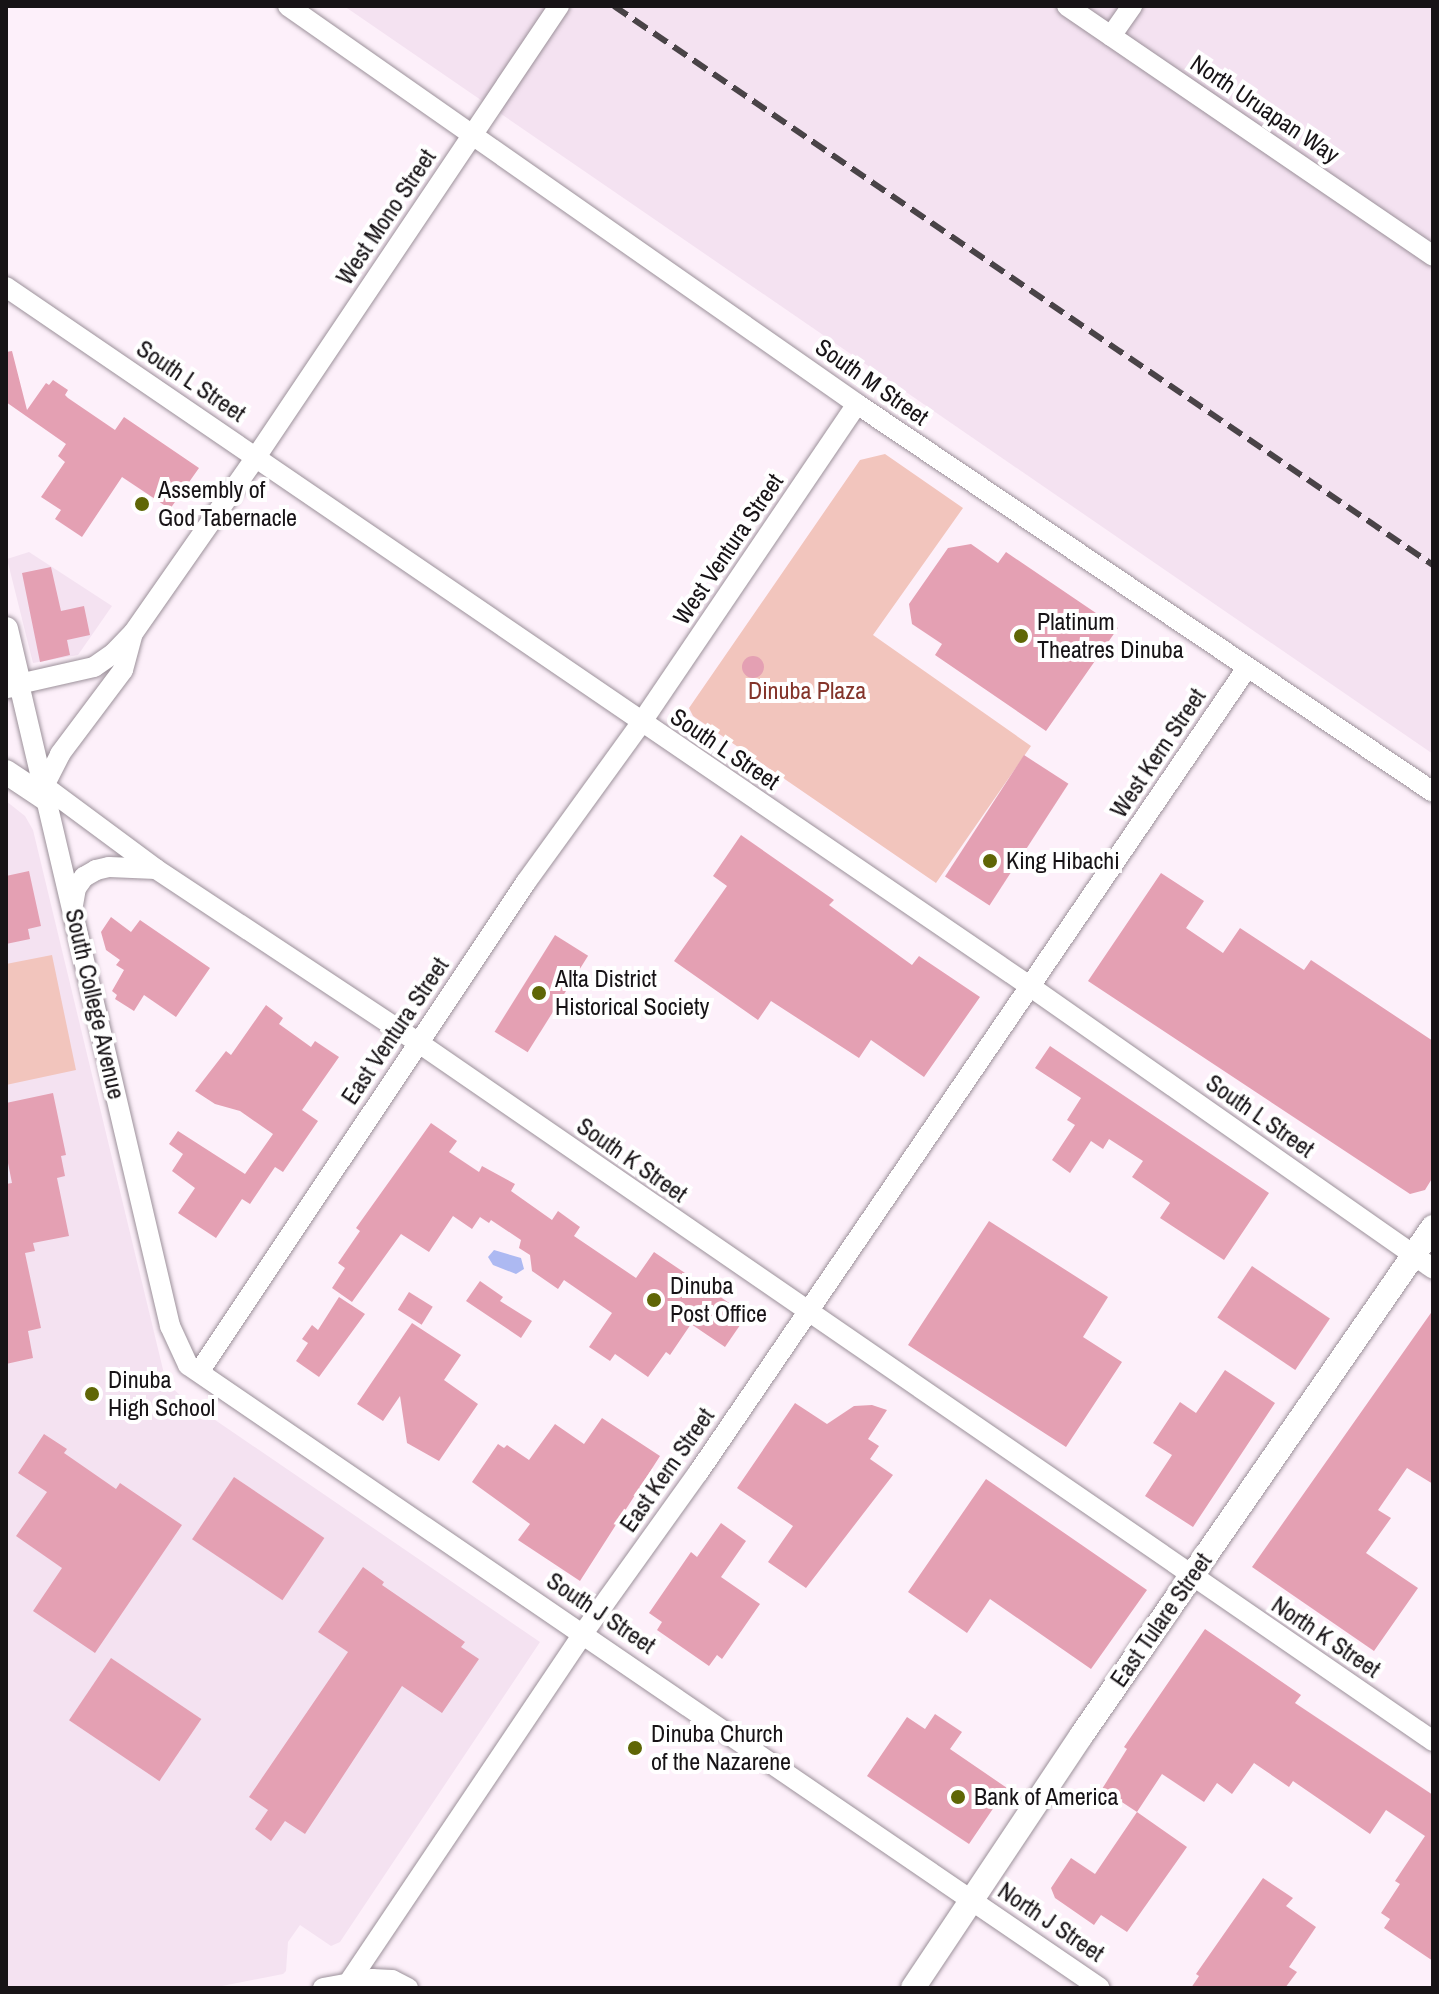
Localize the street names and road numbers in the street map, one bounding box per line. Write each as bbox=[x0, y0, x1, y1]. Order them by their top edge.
street label: North Uruapan Way bbox=[1185, 49, 1345, 169]
street label: West Mono Street bbox=[330, 144, 442, 290]
street label: South M Street bbox=[810, 333, 934, 431]
street label: South L Street bbox=[131, 334, 251, 428]
street label: West Ventura Street bbox=[667, 468, 789, 630]
street label: West Kern Street bbox=[1104, 683, 1212, 823]
street label: South L Street bbox=[665, 702, 785, 796]
street label: South College Avenue bbox=[59, 906, 131, 1102]
street label: East Ventura Street bbox=[335, 952, 455, 1110]
street label: South L Street bbox=[1200, 1068, 1320, 1164]
street label: South K Street bbox=[571, 1111, 693, 1209]
street label: East Kern Street bbox=[614, 1403, 720, 1537]
street label: East Tulare Street bbox=[1104, 1547, 1218, 1693]
street label: South J Street bbox=[541, 1566, 661, 1660]
street label: North K Street bbox=[1266, 1590, 1386, 1684]
street label: North J Street bbox=[993, 1876, 1109, 1968]

